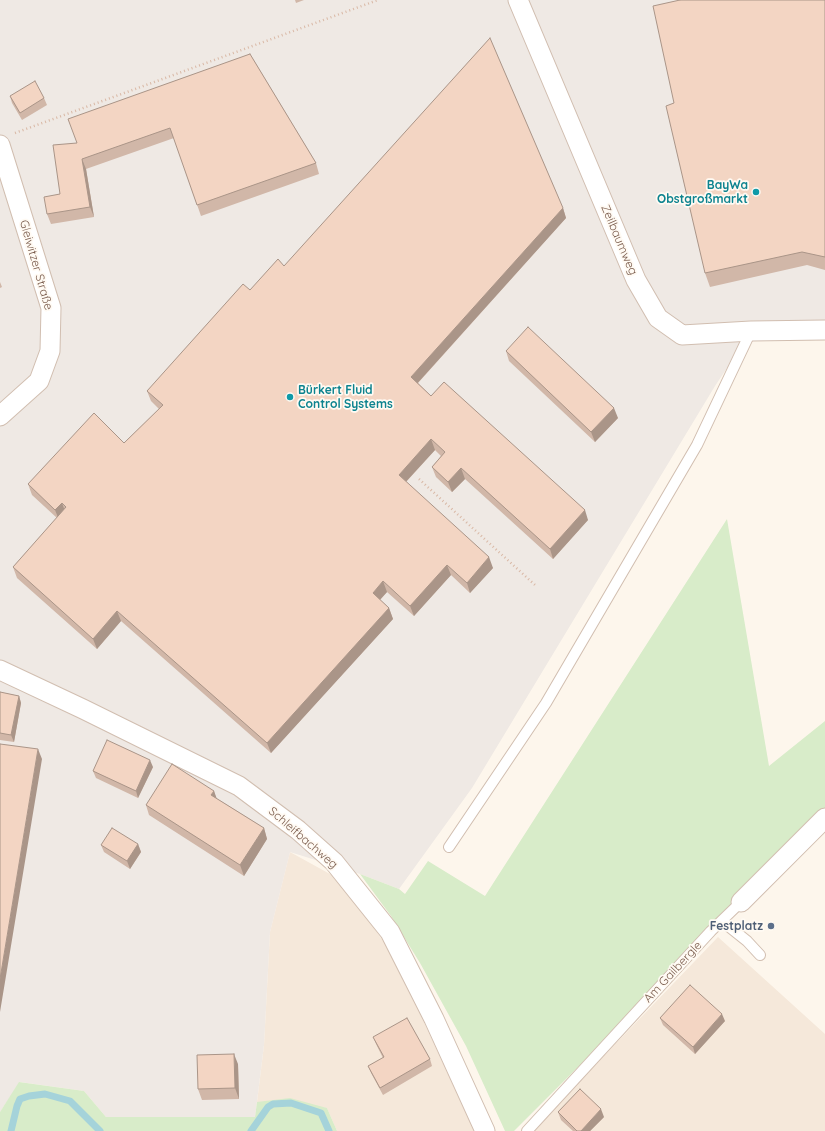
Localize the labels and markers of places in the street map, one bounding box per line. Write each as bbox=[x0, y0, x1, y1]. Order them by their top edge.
place label: BayWa Obstgroßmarkt bbox=[657, 178, 748, 206]
marker: BayWa Obstgroßmarkt bbox=[751, 187, 761, 197]
place label: Bürkert Fluid Control Systems bbox=[298, 383, 393, 411]
marker: Bürkert Fluid Control Systems bbox=[285, 392, 295, 402]
place label: Festplatz bbox=[710, 919, 763, 933]
marker: Festplatz bbox=[766, 921, 776, 931]

